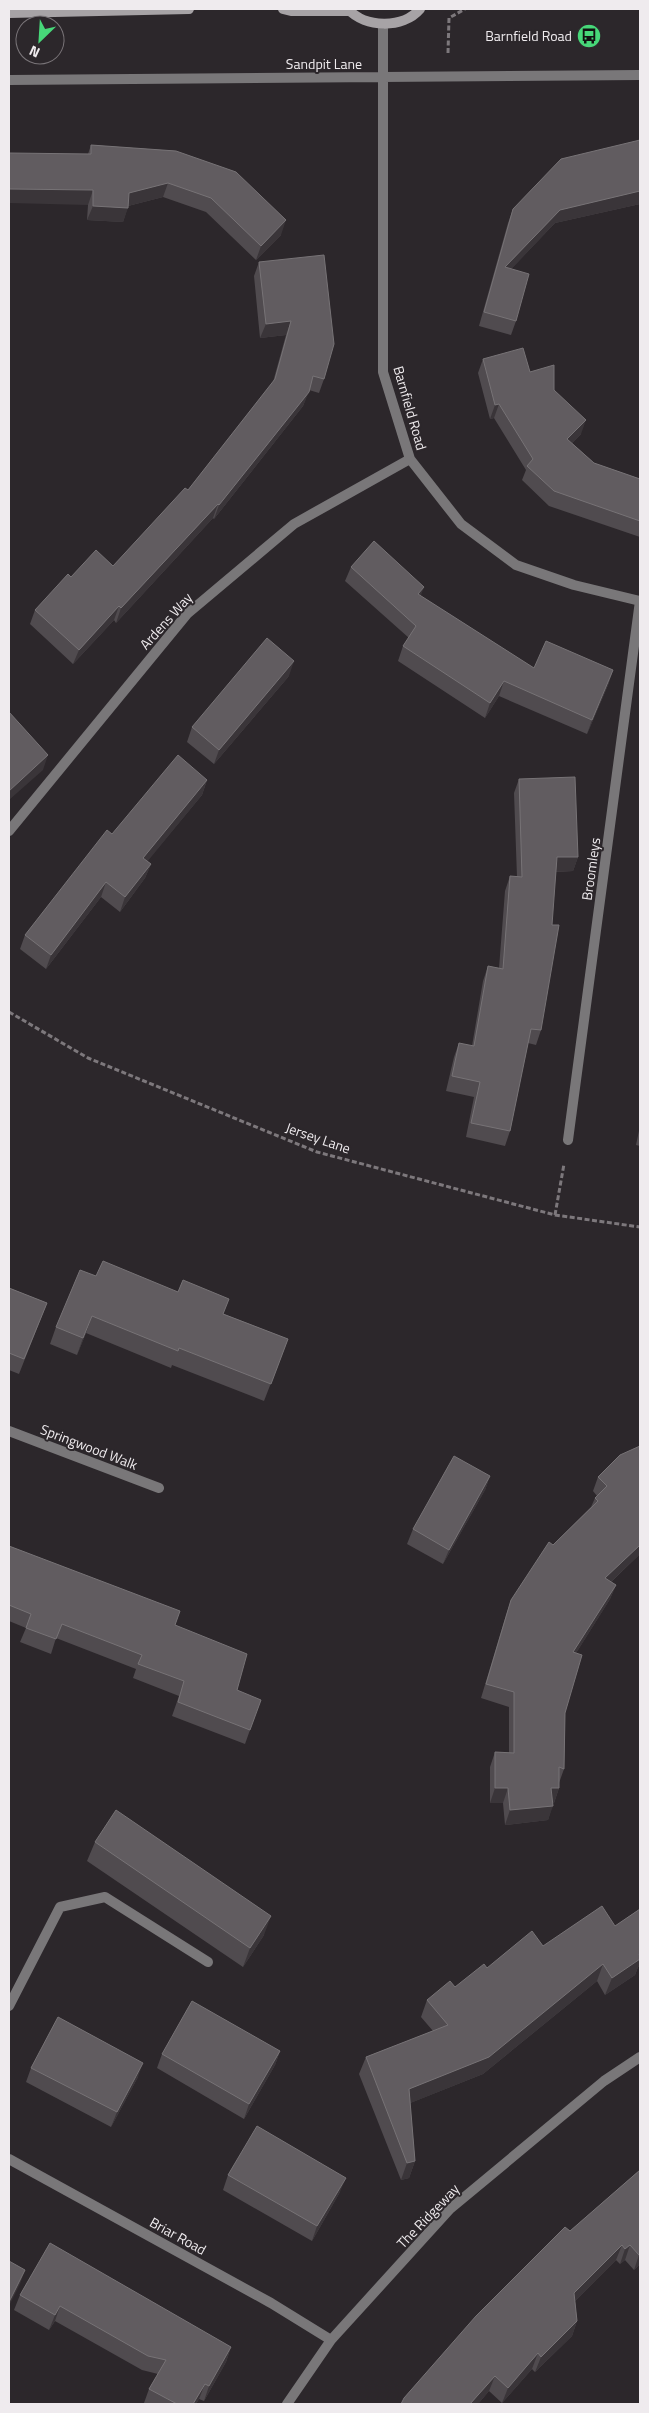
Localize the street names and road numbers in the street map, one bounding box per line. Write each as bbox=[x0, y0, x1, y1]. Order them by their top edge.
street label: Sandpit Lane bbox=[286, 53, 362, 74]
street label: Barnfield Road bbox=[388, 363, 433, 452]
street label: Ardens Way bbox=[134, 587, 197, 654]
street label: Broomleys bbox=[576, 836, 605, 902]
street label: Jersey Lane bbox=[283, 1117, 353, 1158]
street label: Springwood Walk bbox=[38, 1418, 141, 1475]
street label: The Ridgeway bbox=[391, 2178, 464, 2253]
street label: Briar Road bbox=[146, 2211, 210, 2260]

